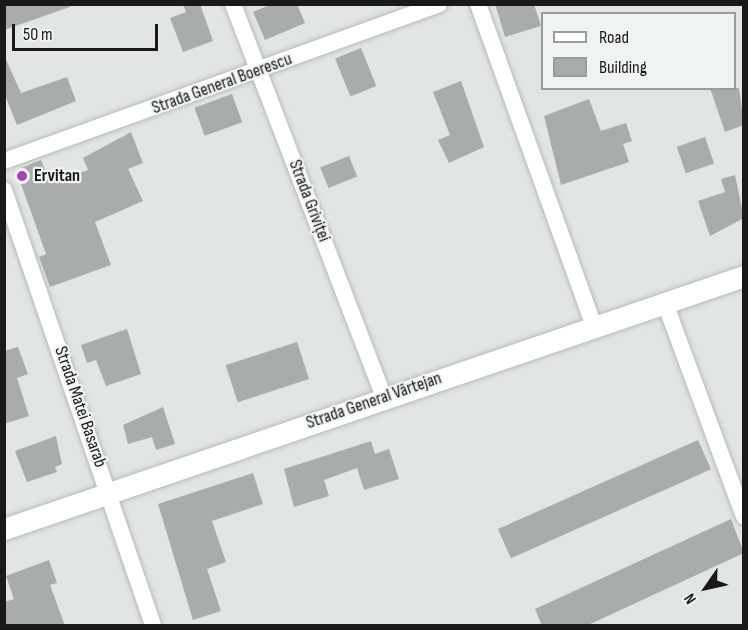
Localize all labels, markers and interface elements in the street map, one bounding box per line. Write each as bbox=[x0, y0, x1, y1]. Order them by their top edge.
scale bar bbox=[15, 12, 160, 50]
legend bbox=[541, 12, 736, 90]
text: 50 m bbox=[23, 24, 53, 45]
text: Road bbox=[599, 27, 629, 48]
street label: Strada General Boerescu bbox=[149, 49, 295, 119]
text: Building bbox=[599, 57, 647, 78]
street label: Strada Griviței bbox=[283, 157, 335, 245]
place label: Ervitan bbox=[34, 165, 80, 187]
marker: Ervitan bbox=[15, 169, 29, 183]
street label: Strada Matei Basarab bbox=[49, 344, 111, 470]
street label: Strada General Vârtejan bbox=[303, 368, 445, 434]
north arrow bbox=[676, 558, 736, 618]
text: N bbox=[680, 589, 701, 607]

